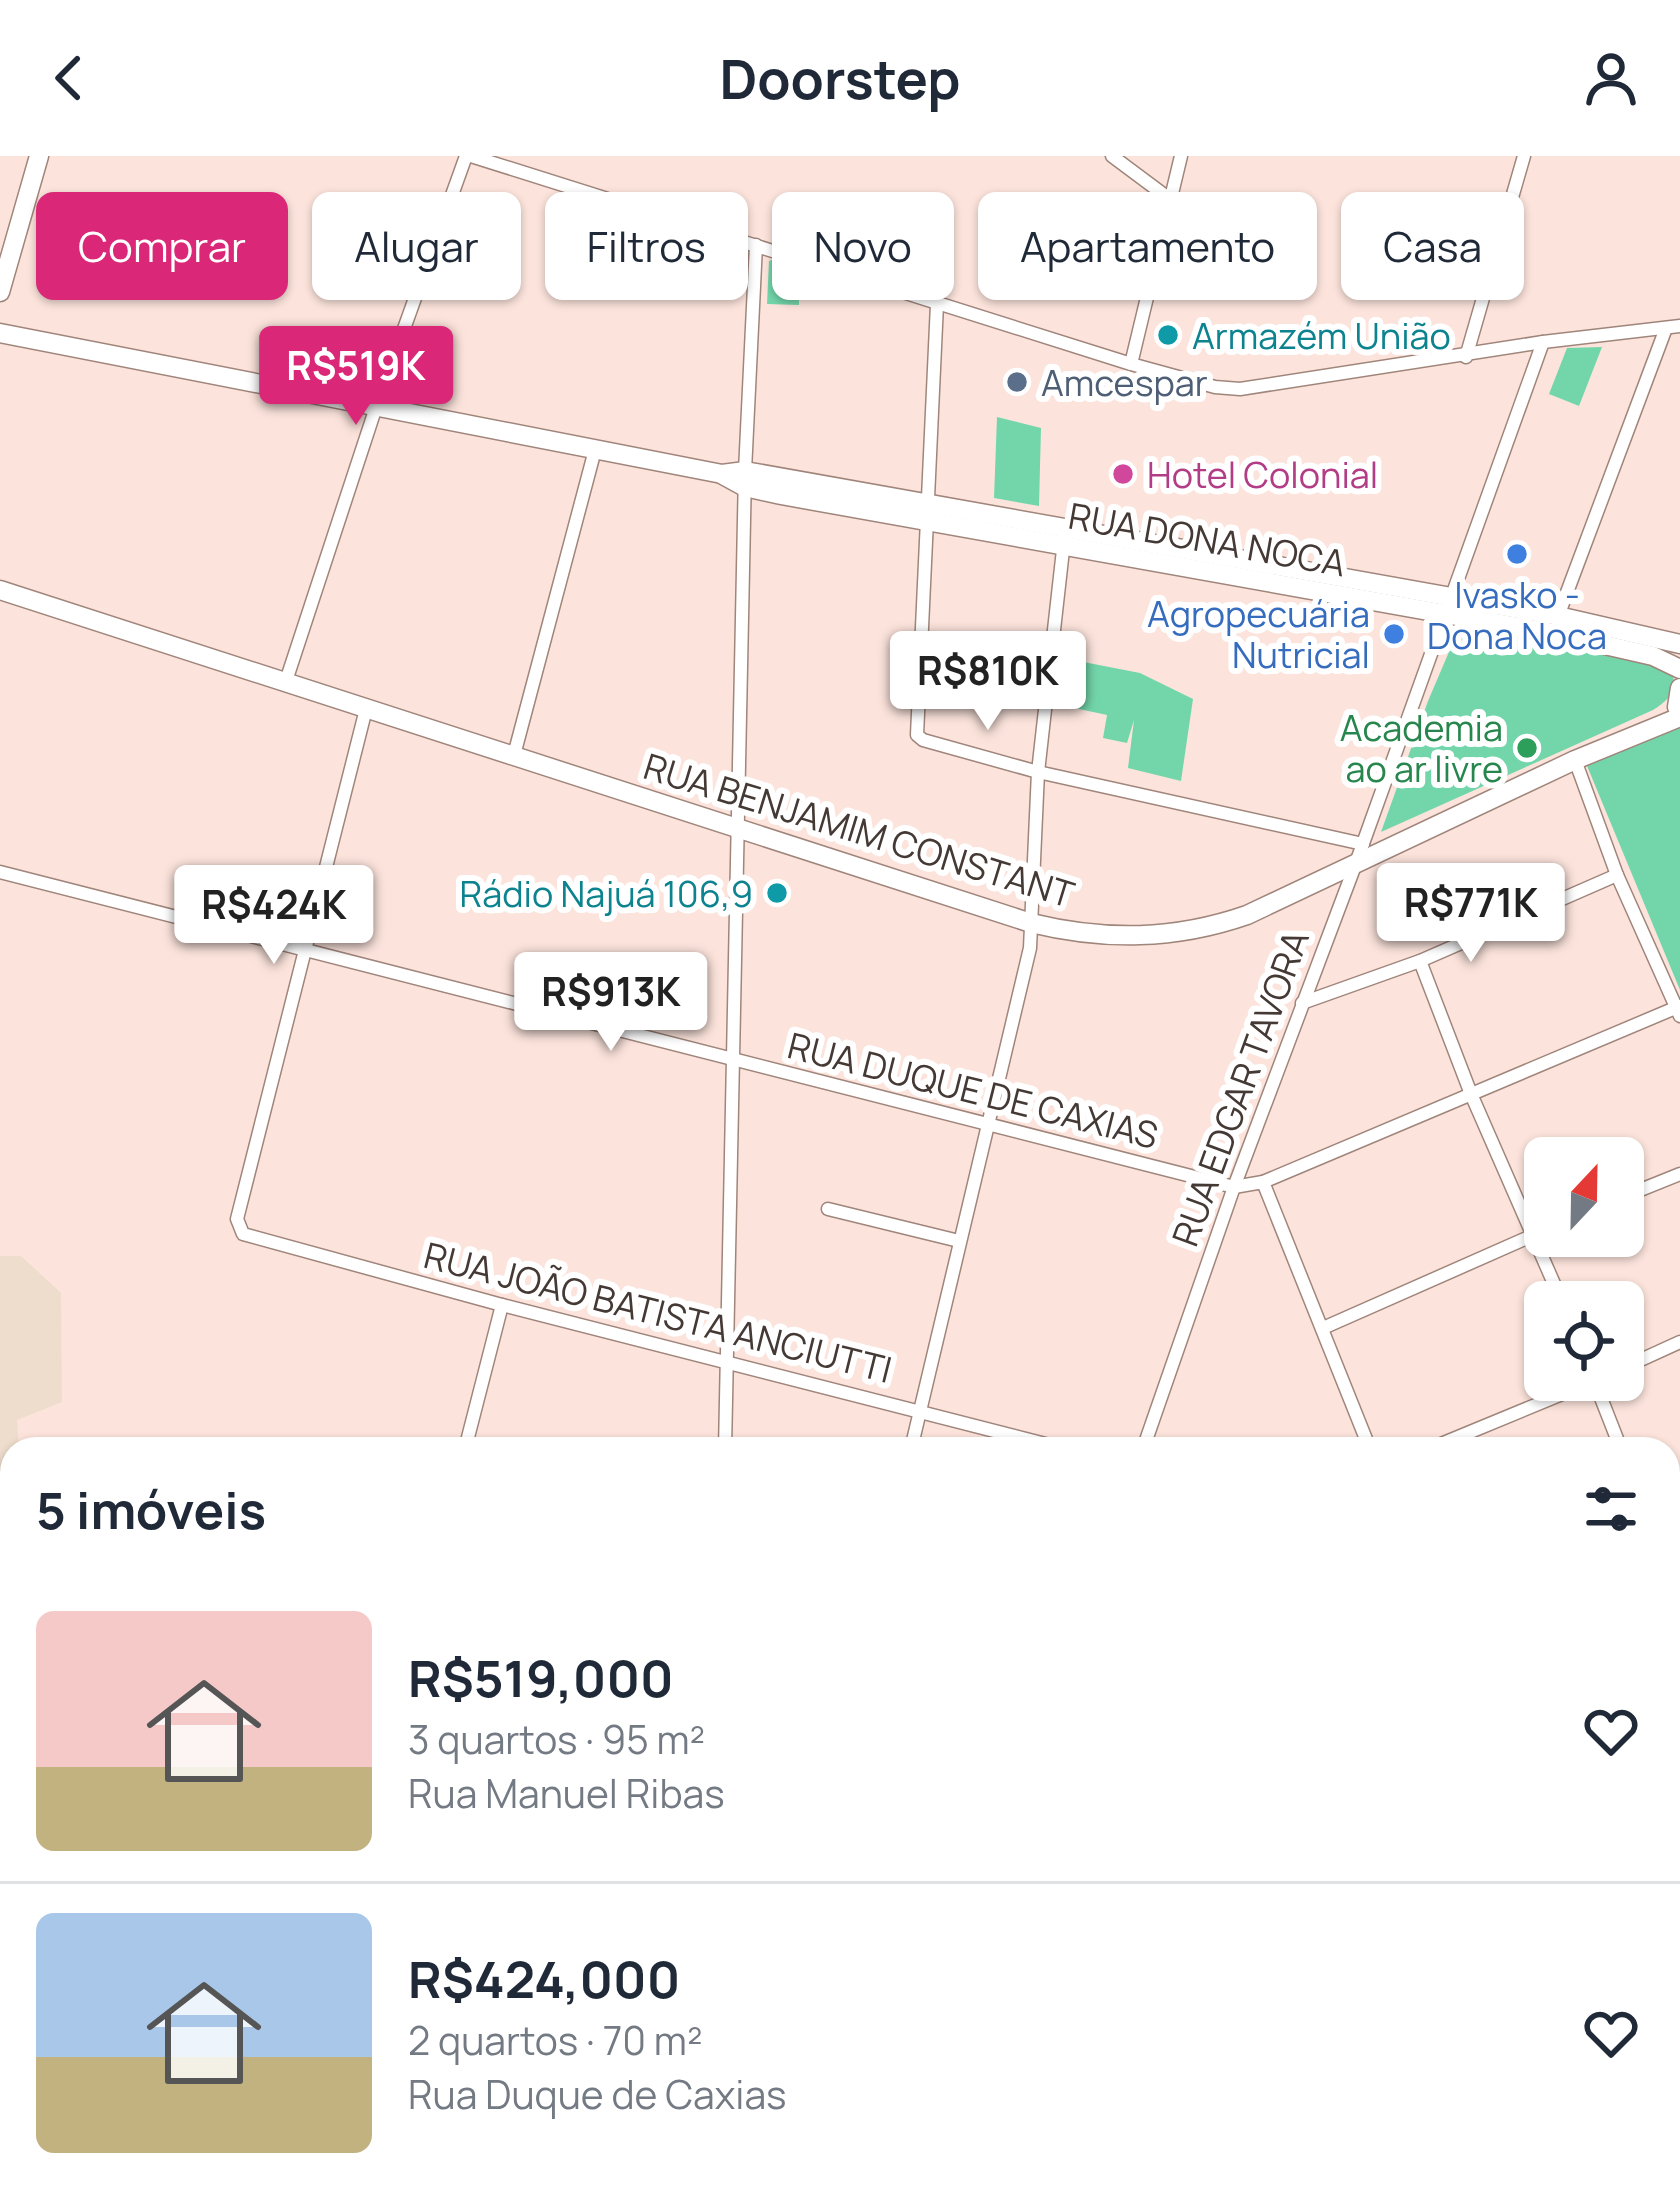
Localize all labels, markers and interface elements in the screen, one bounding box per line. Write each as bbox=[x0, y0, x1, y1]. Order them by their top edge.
text: Doorstep bbox=[719, 41, 961, 115]
icon: back bbox=[36, 45, 102, 111]
icon: person bbox=[1578, 45, 1644, 111]
chip: Comprar bbox=[36, 192, 288, 300]
chip: Alugar bbox=[312, 192, 521, 300]
chip: Filtros bbox=[545, 192, 748, 300]
chip: Novo bbox=[772, 192, 954, 300]
chip: Apartamento bbox=[978, 192, 1317, 300]
chip: Casa bbox=[1341, 192, 1524, 300]
place label: Armazém União bbox=[1192, 311, 1451, 360]
marker: Armazém União bbox=[1155, 322, 1181, 348]
pin: R$519K bbox=[258, 326, 454, 428]
text: R$519K bbox=[286, 338, 426, 392]
place label: Amcespar bbox=[1041, 358, 1208, 407]
marker: Amcespar bbox=[1004, 369, 1030, 395]
place label: Hotel Colonial bbox=[1147, 450, 1378, 499]
marker: Hotel Colonial bbox=[1110, 461, 1136, 487]
street label: RUA DONA NOCA bbox=[1065, 491, 1349, 587]
marker: Ivasko - Dona Noca bbox=[1504, 541, 1530, 567]
place label: Ivasko - Dona Noca bbox=[1427, 570, 1607, 660]
place label: Agropecuária Nutricial bbox=[1147, 589, 1370, 679]
marker: Agropecuária Nutricial bbox=[1381, 621, 1407, 647]
pin: R$810K bbox=[890, 631, 1086, 733]
text: R$810K bbox=[917, 643, 1059, 697]
place label: Academia ao ar livre bbox=[1340, 703, 1503, 793]
marker: Academia ao ar livre bbox=[1514, 735, 1540, 761]
street label: RUA BENJAMIM CONSTANT bbox=[638, 741, 1081, 919]
pin: R$771K bbox=[1373, 863, 1569, 965]
pin: R$424K bbox=[176, 865, 372, 967]
place label: Rádio Najuá 106,9 bbox=[460, 869, 753, 918]
text: R$771K bbox=[1404, 875, 1538, 929]
text: R$424K bbox=[201, 877, 347, 931]
marker: Rádio Najuá 106,9 bbox=[764, 880, 790, 906]
street label: RUA EDGAR TAVORA bbox=[1160, 923, 1320, 1253]
pin: R$913K bbox=[513, 952, 709, 1054]
text: R$913K bbox=[541, 964, 681, 1018]
street label: RUA DUQUE DE CAXIAS bbox=[783, 1020, 1163, 1160]
north arrow bbox=[1524, 1137, 1644, 1257]
map controls bbox=[1524, 1137, 1644, 1401]
street label: RUA JOÃO BATISTA ANCIUTTI bbox=[419, 1230, 897, 1394]
button: locate bbox=[1524, 1281, 1644, 1401]
text: 5 imóveis bbox=[36, 1475, 266, 1544]
icon: filters bbox=[1578, 1476, 1644, 1542]
text: R$519,000 bbox=[408, 1643, 674, 1712]
icon: home bbox=[132, 1659, 276, 1803]
icon: heart bbox=[1578, 1698, 1644, 1764]
text: 3 quartos · 95 m² bbox=[408, 1712, 705, 1766]
text: Rua Manuel Ribas bbox=[408, 1766, 725, 1820]
text: R$424,000 bbox=[408, 1944, 680, 2013]
icon: home bbox=[132, 1961, 276, 2105]
icon: heart bbox=[1578, 2000, 1644, 2066]
text: 2 quartos · 70 m² bbox=[408, 2013, 703, 2067]
text: Rua Duque de Caxias bbox=[408, 2067, 787, 2121]

